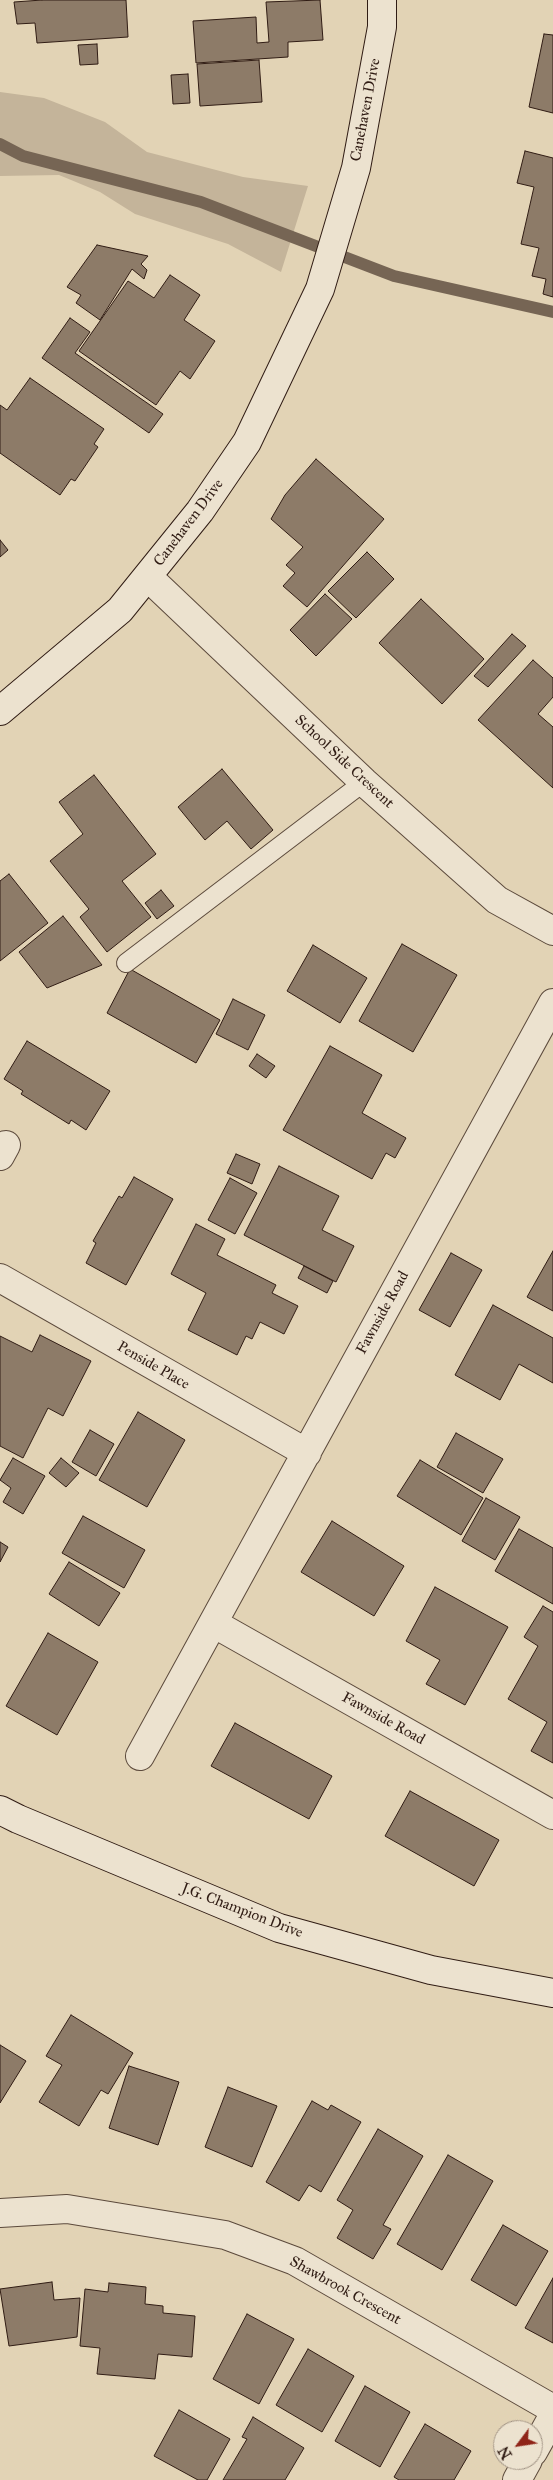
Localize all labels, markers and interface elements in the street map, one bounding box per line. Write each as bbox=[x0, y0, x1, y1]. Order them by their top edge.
street label: Canehaven Drive bbox=[347, 57, 385, 163]
street label: Canehaven Drive bbox=[150, 476, 228, 570]
street label: School Side Crescent bbox=[291, 711, 397, 813]
street label: Fawnside Road bbox=[353, 1268, 413, 1358]
street label: Penside Place bbox=[114, 1338, 192, 1394]
street label: Fawnside Road bbox=[338, 1689, 428, 1749]
street label: J.G. Champion Drive bbox=[179, 1880, 305, 1942]
street label: Shawbrook Crescent bbox=[286, 2253, 404, 2329]
north arrow bbox=[493, 2420, 543, 2470]
text: N bbox=[495, 2443, 516, 2462]

